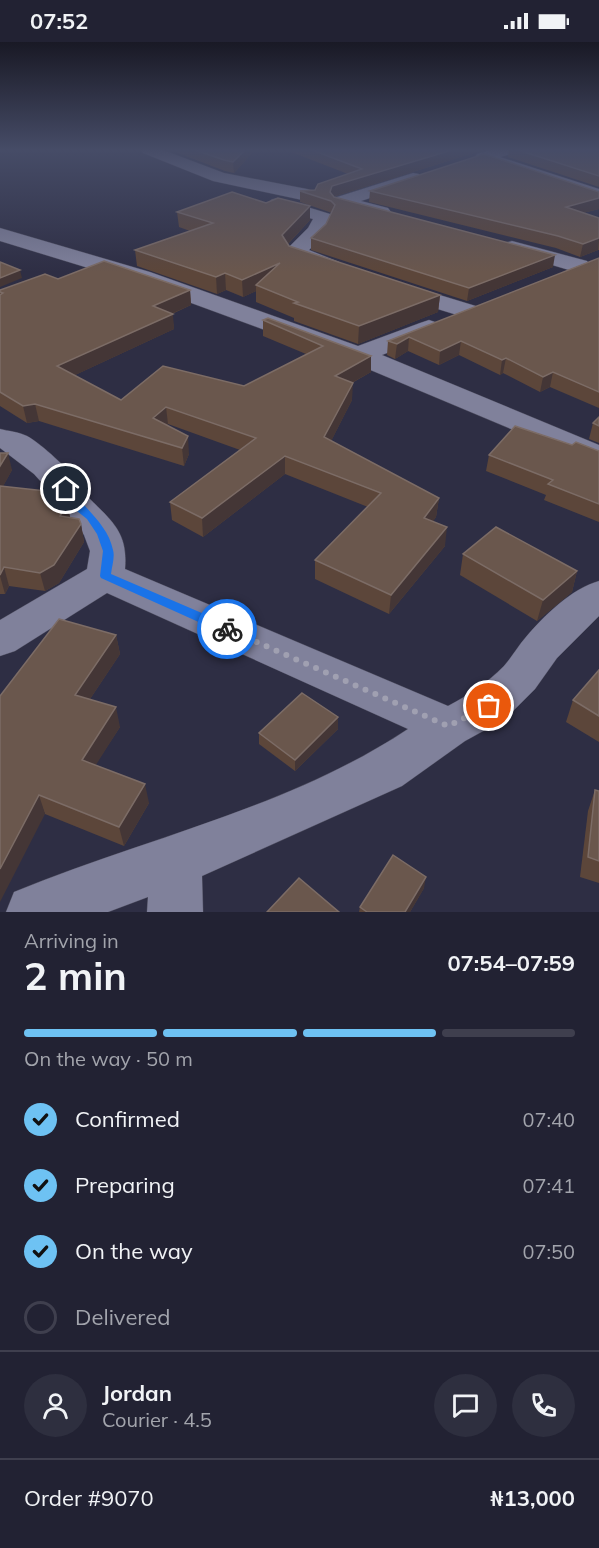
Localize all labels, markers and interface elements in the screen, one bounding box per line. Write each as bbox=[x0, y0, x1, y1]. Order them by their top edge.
text: 07:52 bbox=[30, 7, 88, 35]
pin bbox=[40, 463, 91, 514]
icon: home bbox=[49, 472, 82, 505]
courier bbox=[197, 599, 257, 659]
icon: bike bbox=[211, 613, 244, 646]
pin bbox=[463, 680, 514, 731]
icon: bag bbox=[472, 689, 505, 722]
text: Arriving in bbox=[24, 928, 119, 953]
text: 07:54–07:59 bbox=[447, 949, 575, 977]
text: 2 min bbox=[24, 951, 127, 1000]
text: On the way · 50 m bbox=[24, 1046, 193, 1071]
icon: check bbox=[24, 1103, 57, 1136]
text: Confirmed bbox=[75, 1105, 180, 1133]
text: 07:40 bbox=[522, 1107, 575, 1132]
icon: check bbox=[24, 1169, 57, 1202]
text: Preparing bbox=[75, 1171, 175, 1199]
text: 07:41 bbox=[522, 1173, 575, 1198]
icon: check bbox=[24, 1235, 57, 1268]
text: On the way bbox=[75, 1237, 193, 1265]
text: 07:50 bbox=[522, 1239, 575, 1264]
text: Delivered bbox=[75, 1303, 170, 1331]
button: person bbox=[24, 1374, 87, 1437]
button: chat bbox=[434, 1374, 497, 1437]
button: phone bbox=[512, 1374, 575, 1437]
text: Jordan bbox=[102, 1379, 172, 1407]
text: Courier · 4.5 bbox=[102, 1407, 212, 1432]
text: Order #9070 bbox=[24, 1484, 154, 1512]
text: ₦13,000 bbox=[490, 1484, 575, 1512]

